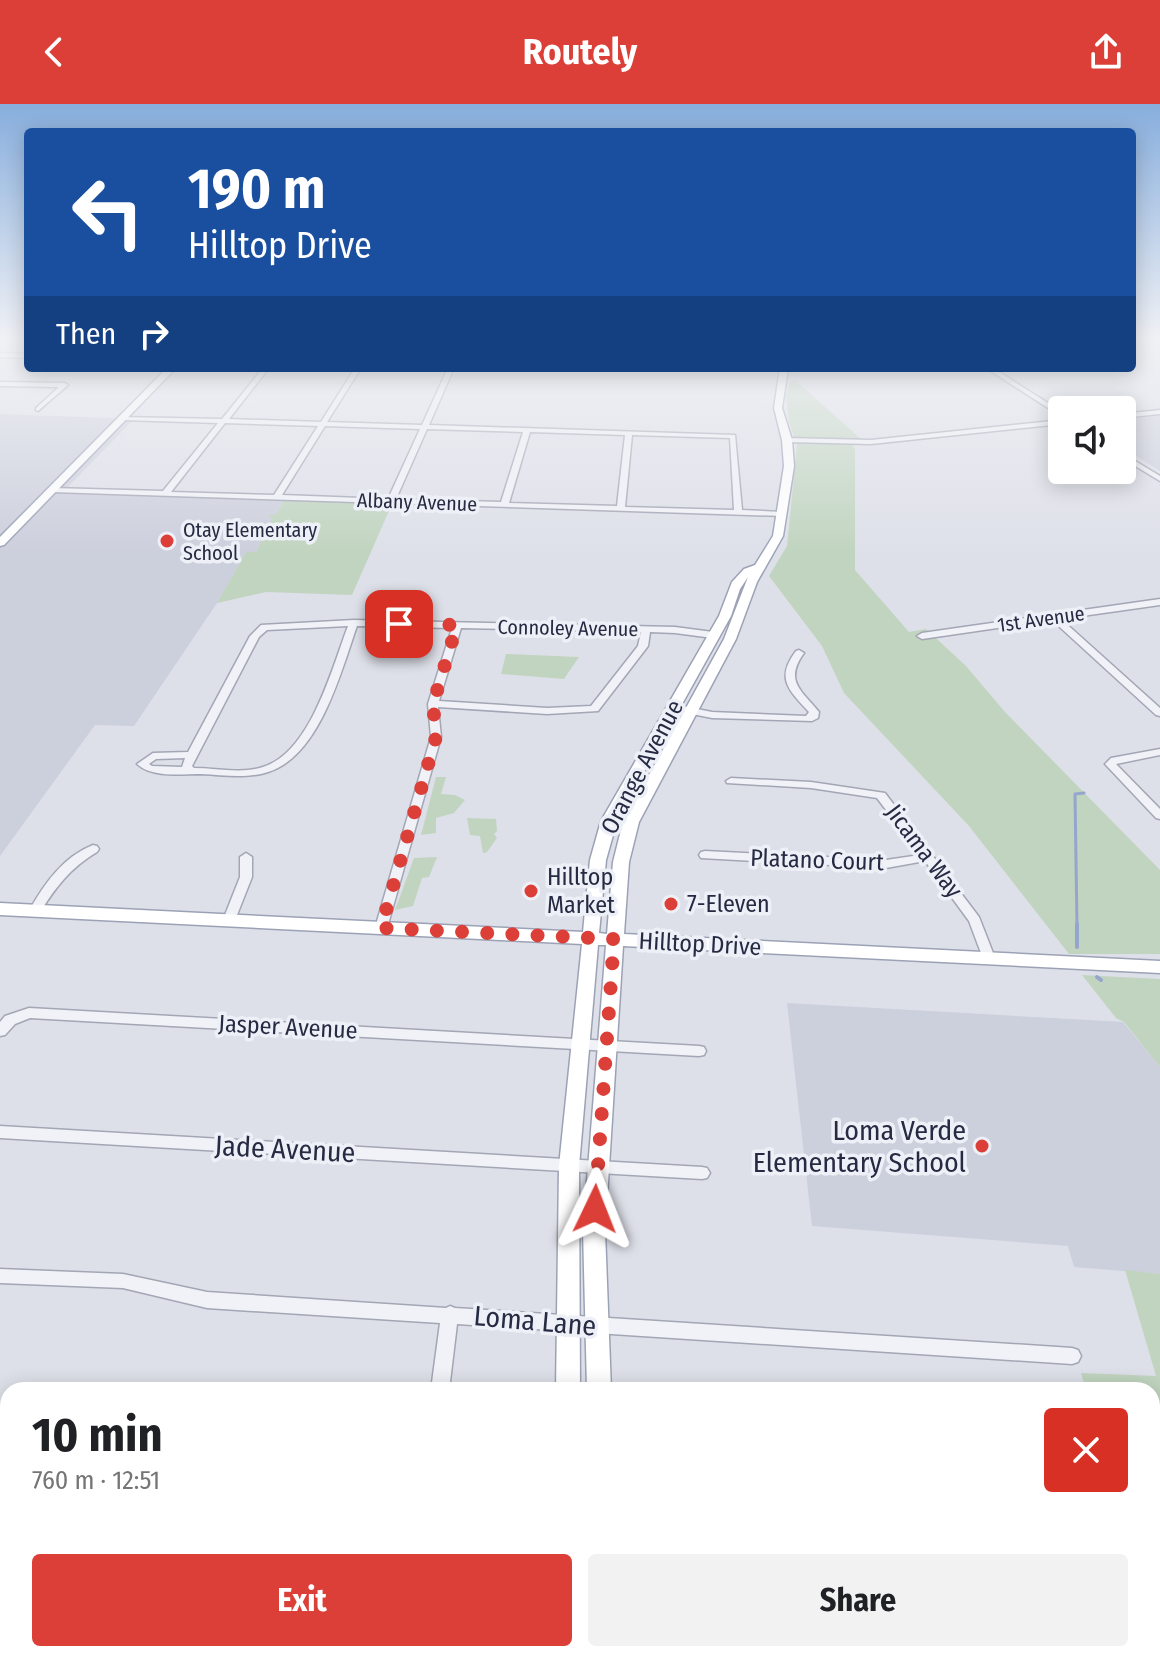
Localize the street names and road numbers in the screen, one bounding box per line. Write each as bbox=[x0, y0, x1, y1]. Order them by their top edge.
street label: Albany Avenue bbox=[357, 488, 477, 516]
street label: 1st Avenue bbox=[996, 601, 1086, 637]
street label: Connoley Avenue bbox=[498, 615, 638, 641]
street label: Orange Avenue bbox=[595, 695, 689, 839]
street label: Jicama Way bbox=[880, 799, 968, 903]
street label: Platano Court bbox=[750, 844, 884, 876]
street label: Hilltop Drive bbox=[638, 927, 762, 961]
street label: Jasper Avenue bbox=[218, 1009, 358, 1045]
street label: Jade Avenue bbox=[214, 1129, 356, 1169]
street label: Loma Lane bbox=[472, 1299, 598, 1343]

